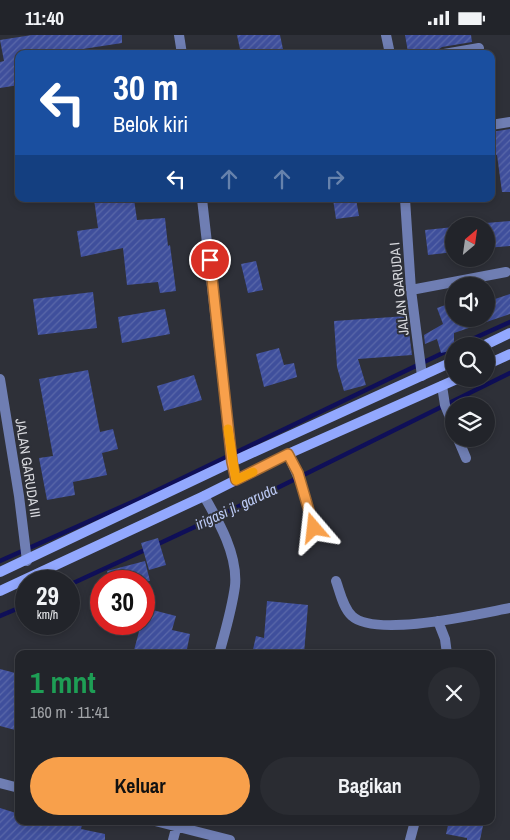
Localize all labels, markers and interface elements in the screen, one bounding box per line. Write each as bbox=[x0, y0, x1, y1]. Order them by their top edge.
text: 11:40 bbox=[25, 5, 64, 31]
text: 30 m bbox=[113, 64, 178, 111]
icon: left bbox=[30, 70, 95, 135]
text: Belok kiri bbox=[113, 109, 188, 139]
icon: left bbox=[162, 165, 190, 193]
icon: ahead bbox=[215, 165, 243, 193]
icon: ahead bbox=[268, 165, 296, 193]
icon: right bbox=[321, 165, 349, 193]
north arrow bbox=[445, 217, 495, 267]
map controls bbox=[445, 217, 495, 447]
pin bbox=[189, 239, 231, 281]
street label: JALAN GARUDA I bbox=[385, 241, 413, 337]
icon: arrive bbox=[196, 246, 224, 274]
button: sound bbox=[445, 277, 495, 327]
button: search bbox=[445, 337, 495, 387]
button: layers bbox=[445, 397, 495, 447]
street label: JALAN GARUDA III bbox=[11, 417, 45, 519]
water label: irigasi jl. garuda bbox=[191, 478, 280, 535]
position arrow bbox=[287, 501, 339, 553]
speed limit sign: 30 bbox=[90, 570, 155, 635]
text: 29 bbox=[36, 579, 59, 613]
text: km/h bbox=[37, 607, 58, 623]
text: 1 mnt bbox=[30, 662, 96, 702]
button: close bbox=[428, 667, 480, 719]
text: 160 m · 11:41 bbox=[30, 701, 109, 723]
button: Keluar bbox=[30, 757, 250, 815]
button: Bagikan bbox=[260, 757, 480, 815]

